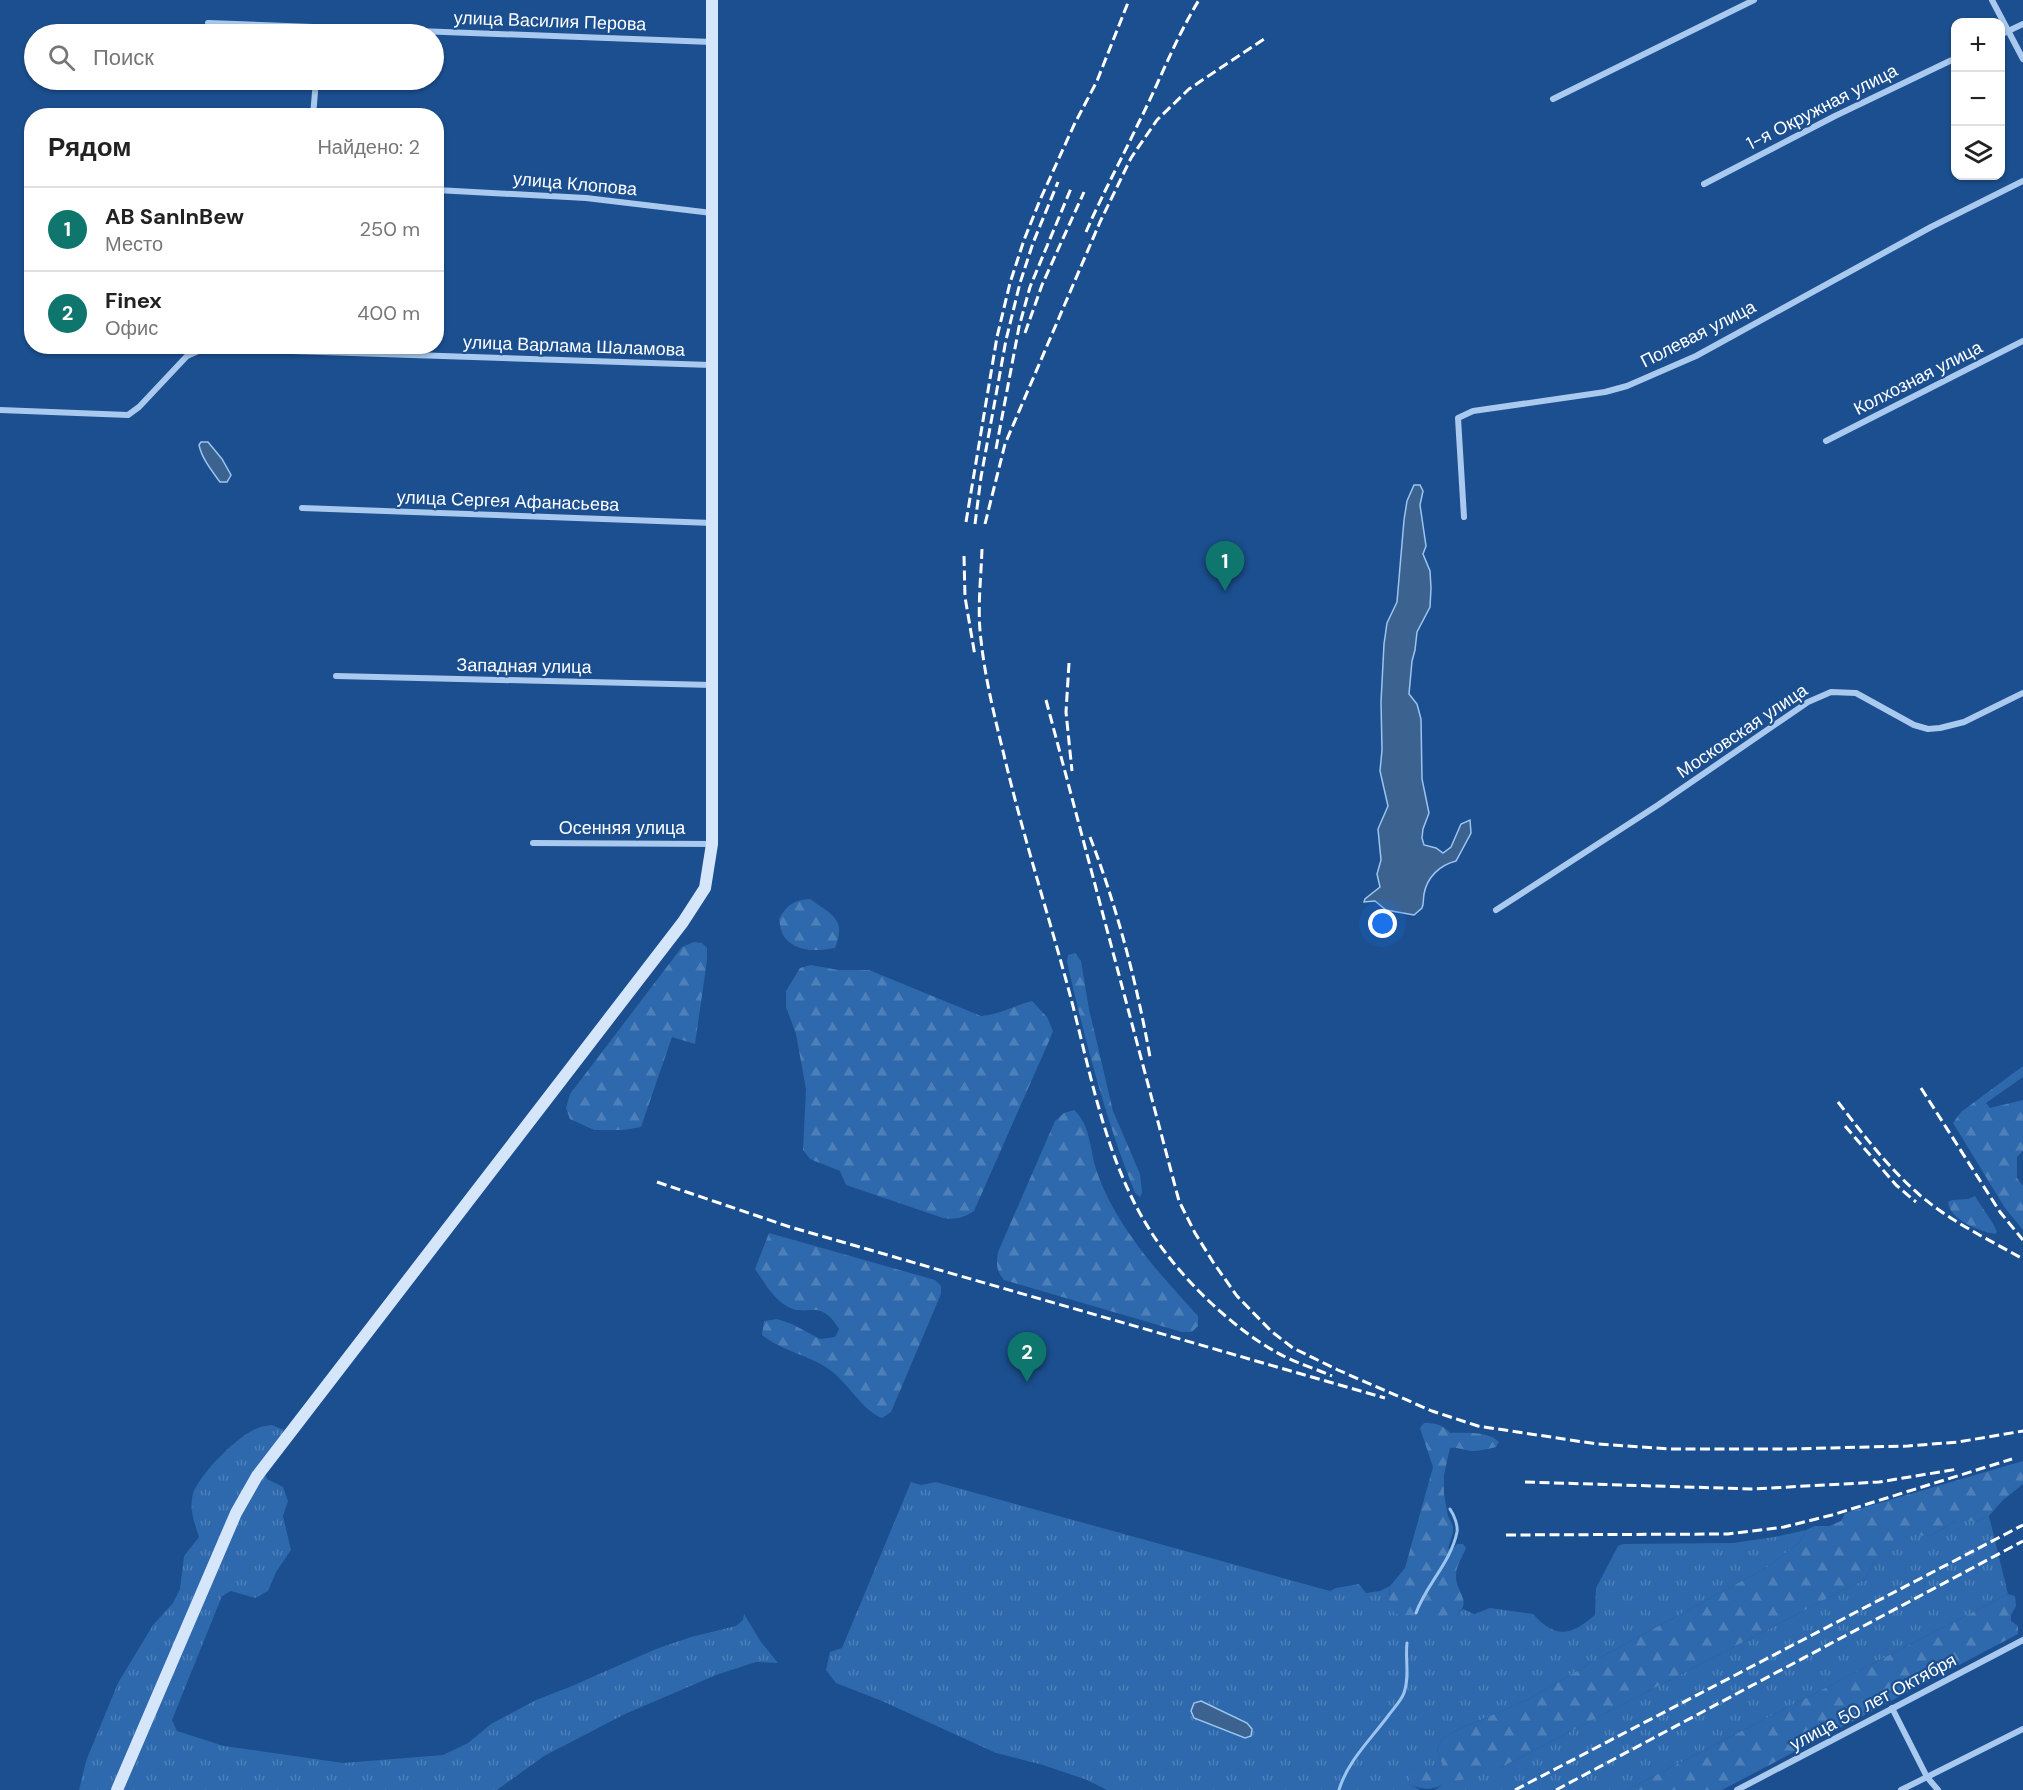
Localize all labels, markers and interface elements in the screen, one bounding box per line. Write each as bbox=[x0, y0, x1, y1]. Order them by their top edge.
street label: улица Василия Перова bbox=[453, 6, 648, 36]
map controls bbox=[1951, 18, 2005, 180]
button: + bbox=[1951, 18, 2005, 72]
search box bbox=[24, 24, 444, 90]
icon: search bbox=[45, 41, 78, 74]
text: Поиск bbox=[93, 43, 154, 72]
street label: 1-я Окружная улица bbox=[1742, 58, 1903, 156]
button: − bbox=[1951, 72, 2005, 126]
button: layers bbox=[1951, 126, 2005, 180]
text: Рядом bbox=[48, 130, 131, 164]
text: Найдено: 2 bbox=[317, 134, 420, 160]
street label: улица Клопова bbox=[512, 167, 639, 201]
text: AB SanInBew bbox=[105, 202, 244, 231]
text: 1 bbox=[64, 216, 71, 242]
text: 250 m bbox=[359, 216, 420, 242]
text: Место bbox=[105, 231, 163, 257]
text: Finex bbox=[105, 286, 162, 315]
street label: Полевая улица bbox=[1636, 294, 1761, 373]
text: 2 bbox=[62, 300, 73, 326]
text: 400 m bbox=[357, 300, 420, 326]
text: Офис bbox=[105, 315, 158, 341]
street label: улица Варлама Шаламова bbox=[463, 330, 686, 362]
street label: Колхозная улица bbox=[1850, 335, 1987, 421]
street label: улица Сергея Афанасьева bbox=[396, 485, 621, 517]
pin: 1 bbox=[1206, 542, 1244, 591]
street label: Западная улица bbox=[456, 653, 593, 679]
street label: Московская улица bbox=[1672, 678, 1813, 784]
street label: Осенняя улица bbox=[559, 816, 686, 840]
your location bbox=[1368, 909, 1397, 938]
pin: 2 bbox=[1008, 1332, 1046, 1382]
street label: улица 50 лет Октября bbox=[1786, 1648, 1960, 1756]

